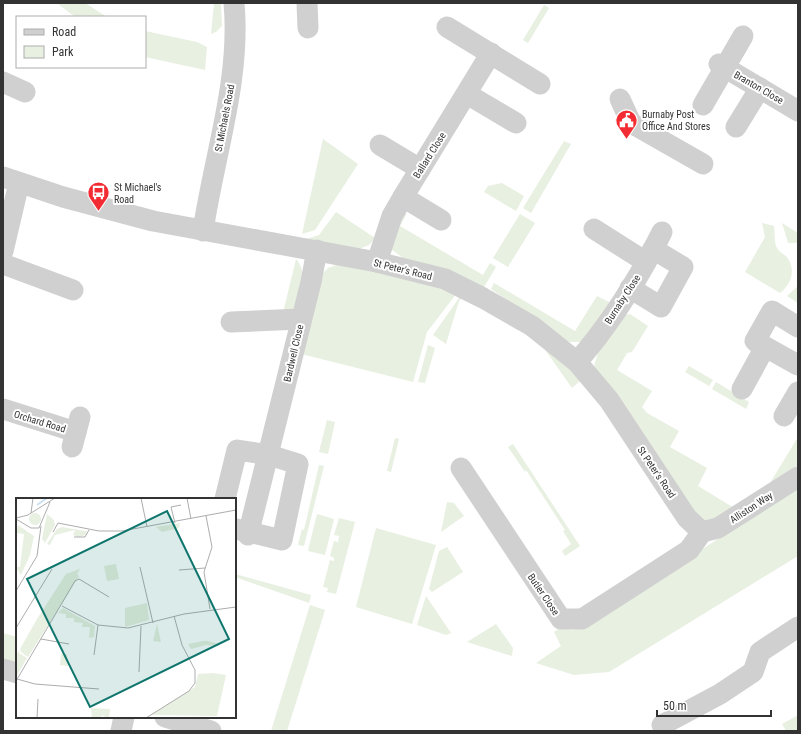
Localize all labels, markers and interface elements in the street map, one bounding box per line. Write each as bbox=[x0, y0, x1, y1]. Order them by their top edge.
legend bbox=[16, 16, 146, 68]
text: Road bbox=[52, 25, 76, 39]
text: Park bbox=[52, 45, 74, 59]
street label: Branton Close bbox=[732, 69, 786, 106]
street label: St Michaels Road bbox=[213, 83, 236, 153]
public building icon: Burnaby Post Office And Stores bbox=[614, 107, 640, 140]
place label: Burnaby Post Office And Stores bbox=[642, 109, 711, 132]
street label: Ballard Close bbox=[411, 130, 448, 180]
bus stop icon: St Michael's Road bbox=[85, 180, 111, 213]
place label: St Michael's Road bbox=[114, 182, 162, 205]
street label: St Peter's Road bbox=[373, 257, 433, 282]
street label: Burnaby Close bbox=[602, 272, 643, 326]
street label: Bardwell Close bbox=[282, 323, 305, 383]
street label: Orchard Road bbox=[13, 408, 67, 435]
street label: St Peter's Road bbox=[635, 444, 678, 500]
street label: Alliston Way bbox=[728, 490, 775, 525]
inset map bbox=[16, 498, 236, 718]
street label: Butler Close bbox=[526, 571, 562, 617]
scale bar bbox=[657, 692, 771, 718]
text: 50 m bbox=[663, 699, 687, 713]

